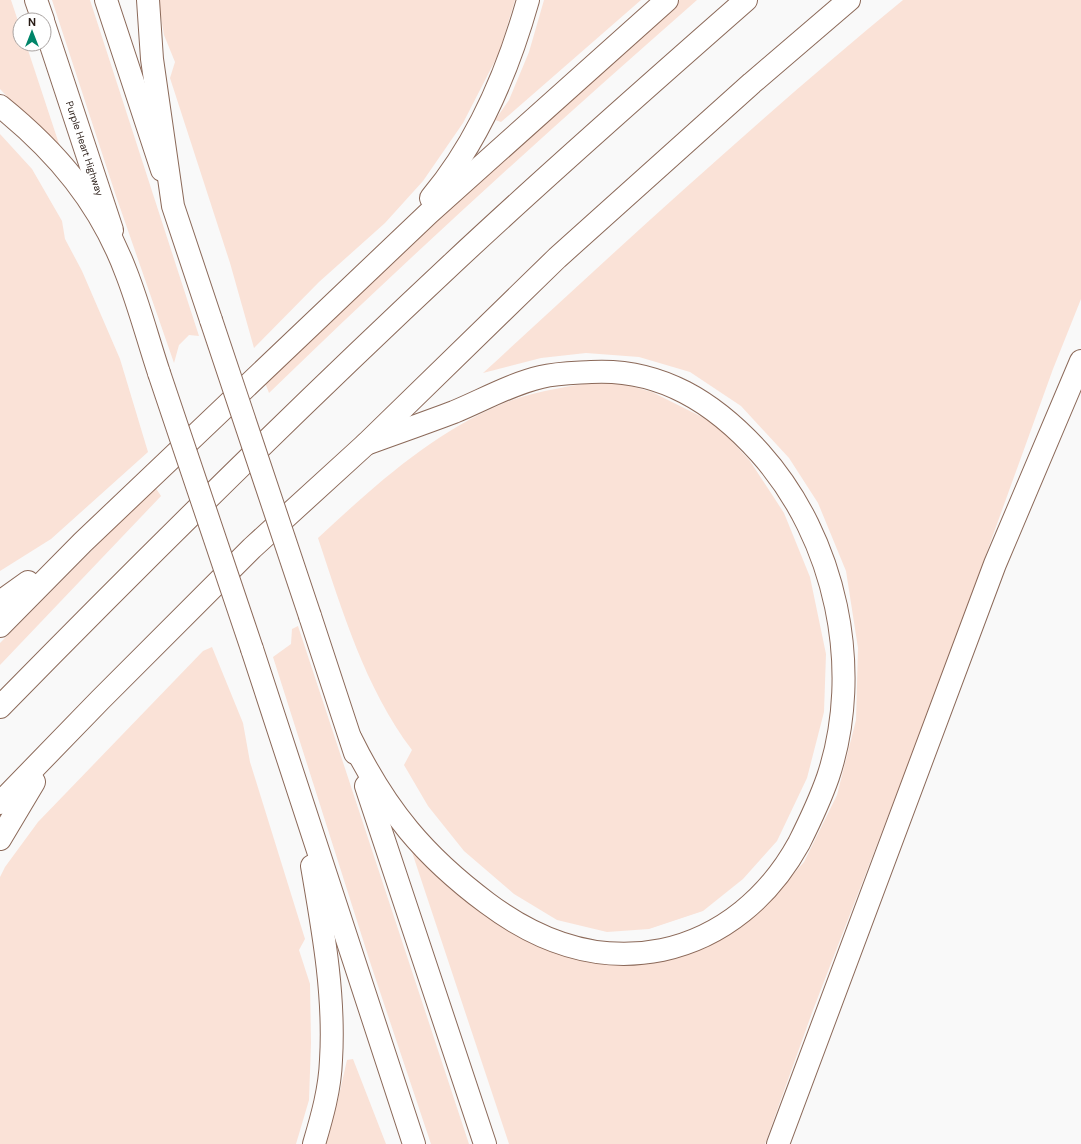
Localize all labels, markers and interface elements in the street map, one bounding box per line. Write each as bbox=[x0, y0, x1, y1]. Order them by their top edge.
north arrow bbox=[12, 12, 52, 52]
text: N bbox=[28, 15, 36, 29]
street label: Purple Heart Highway bbox=[63, 99, 107, 198]

